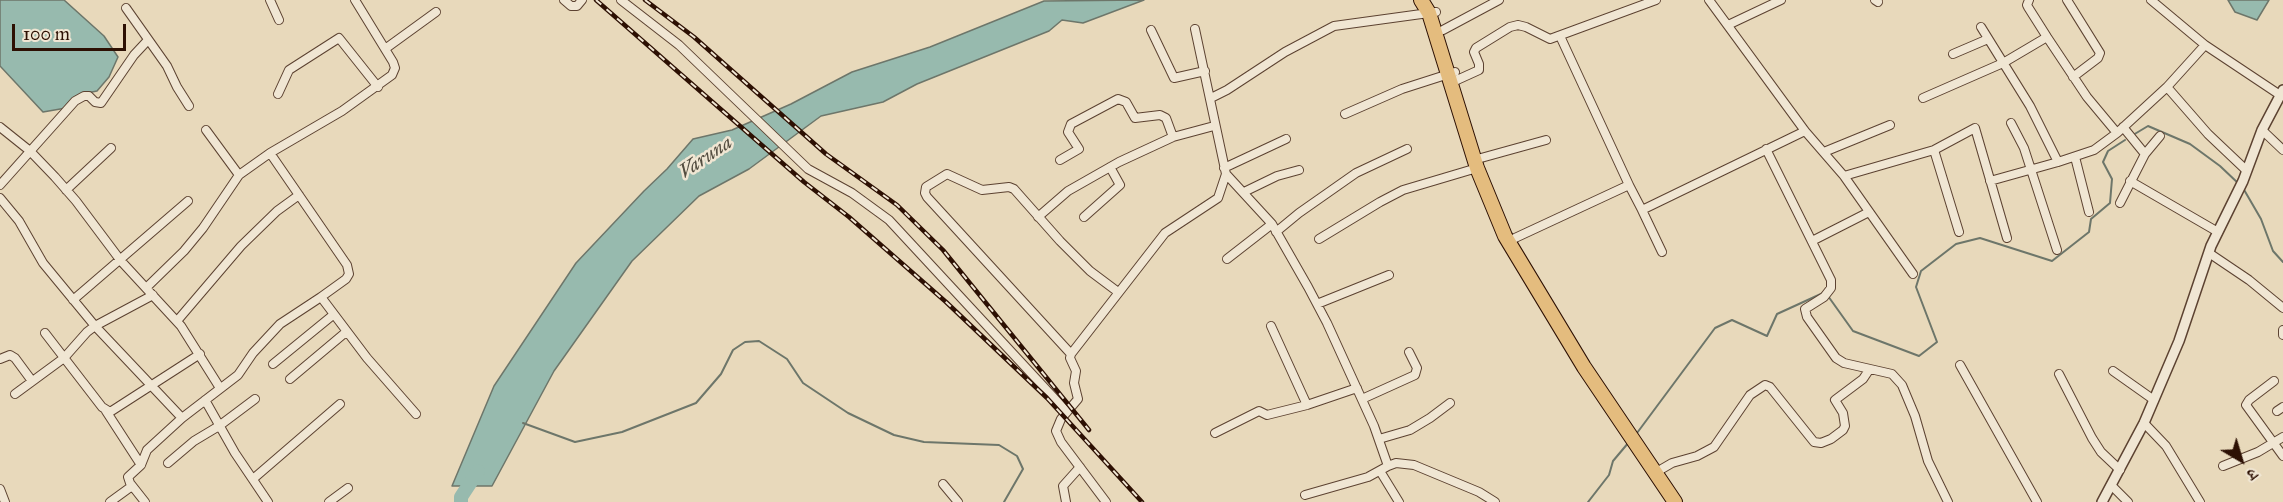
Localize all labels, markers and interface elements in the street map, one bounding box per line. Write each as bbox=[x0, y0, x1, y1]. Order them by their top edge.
scale bar bbox=[15, 12, 129, 50]
text: 100 m bbox=[23, 23, 70, 45]
water label: Varuna bbox=[675, 131, 737, 185]
north arrow bbox=[2211, 430, 2271, 490]
text: उ bbox=[2243, 465, 2261, 485]

